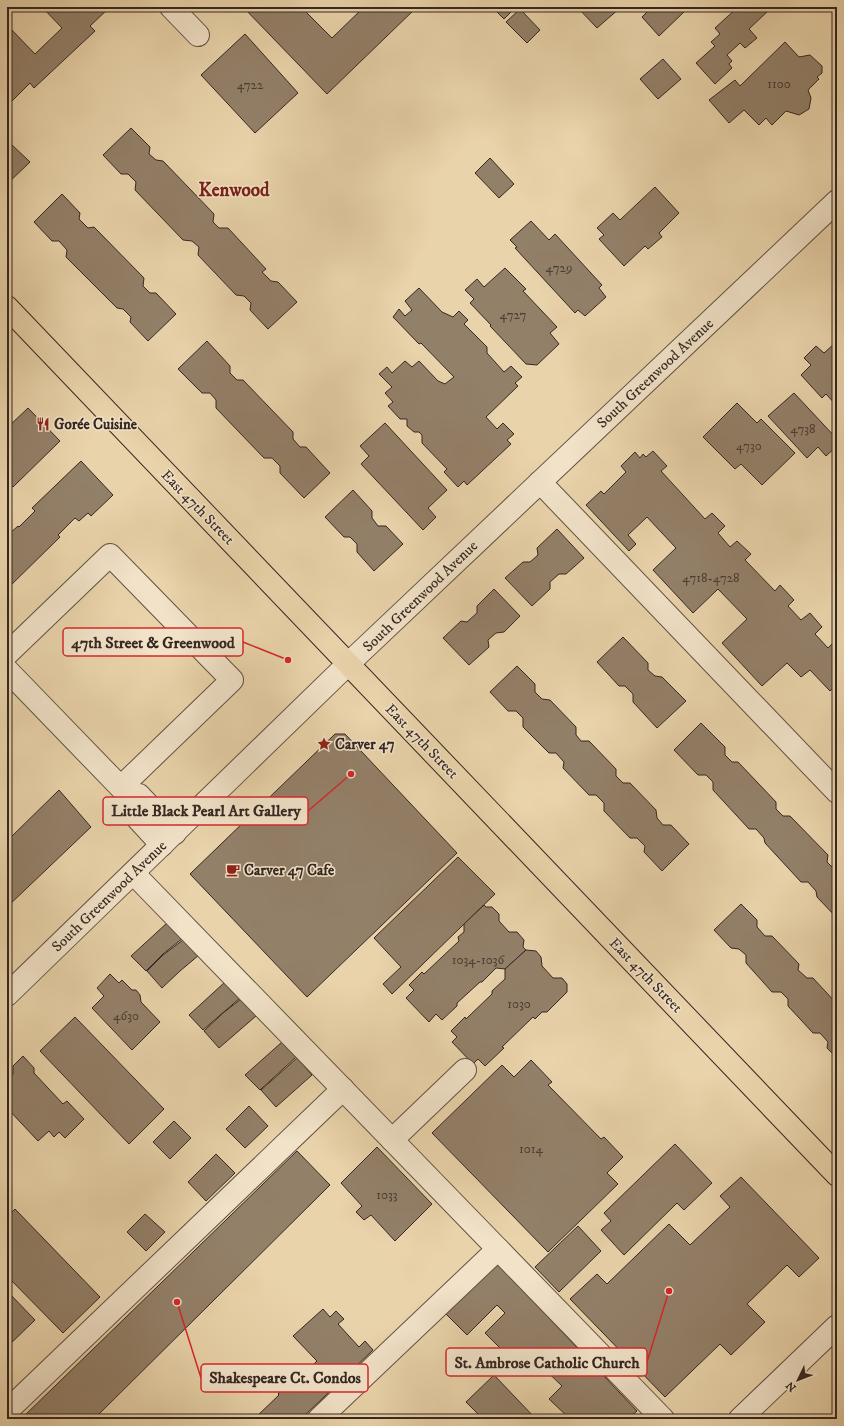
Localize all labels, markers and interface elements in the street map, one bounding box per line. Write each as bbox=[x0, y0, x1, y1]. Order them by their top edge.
house number: 1100 bbox=[767, 76, 791, 92]
house number: 4722 bbox=[237, 77, 264, 93]
district label: Kenwood bbox=[199, 179, 270, 202]
house number: 4729 bbox=[546, 260, 572, 276]
house number: 4727 bbox=[500, 307, 527, 323]
street label: South Greenwood Avenue bbox=[593, 314, 718, 432]
place label: Gorée Cuisine bbox=[54, 415, 138, 434]
restaurant icon: Gorée Cuisine bbox=[35, 416, 51, 432]
house number: 4738 bbox=[790, 421, 816, 437]
house number: 4730 bbox=[736, 438, 762, 454]
street label: East 47th Street bbox=[157, 466, 238, 549]
street label: South Greenwood Avenue bbox=[359, 536, 482, 656]
house number: 4718-4728 bbox=[682, 570, 740, 586]
callout: 47th Street & Greenwood bbox=[63, 628, 243, 656]
text: 47th Street & Greenwood bbox=[70, 633, 236, 653]
street label: East 47th Street bbox=[381, 700, 462, 783]
place label: Carver 47 bbox=[335, 735, 395, 754]
place icon: Carver 47 bbox=[316, 736, 332, 752]
callout: Little Black Pearl Art Gallery bbox=[103, 797, 308, 825]
text: Little Black Pearl Art Gallery bbox=[111, 801, 301, 821]
street label: South Greenwood Avenue bbox=[48, 836, 171, 956]
place label: Carver 47 Cafe bbox=[244, 861, 335, 880]
cafe icon: Carver 47 Cafe bbox=[225, 862, 241, 878]
street label: East 47th Street bbox=[605, 934, 686, 1017]
house number: 1034-1036 bbox=[452, 952, 506, 968]
house number: 1030 bbox=[507, 996, 531, 1012]
house number: 4630 bbox=[113, 1008, 139, 1024]
house number: 1014 bbox=[519, 1141, 543, 1157]
house number: 1033 bbox=[376, 1187, 398, 1203]
callout: St. Ambrose Catholic Church bbox=[446, 1348, 647, 1376]
text: St. Ambrose Catholic Church bbox=[454, 1353, 640, 1373]
north arrow bbox=[778, 1360, 818, 1400]
callout: Shakespeare Ct. Condos bbox=[201, 1364, 368, 1392]
text: Shakespeare Ct. Condos bbox=[209, 1368, 361, 1388]
text: N bbox=[783, 1378, 800, 1394]

